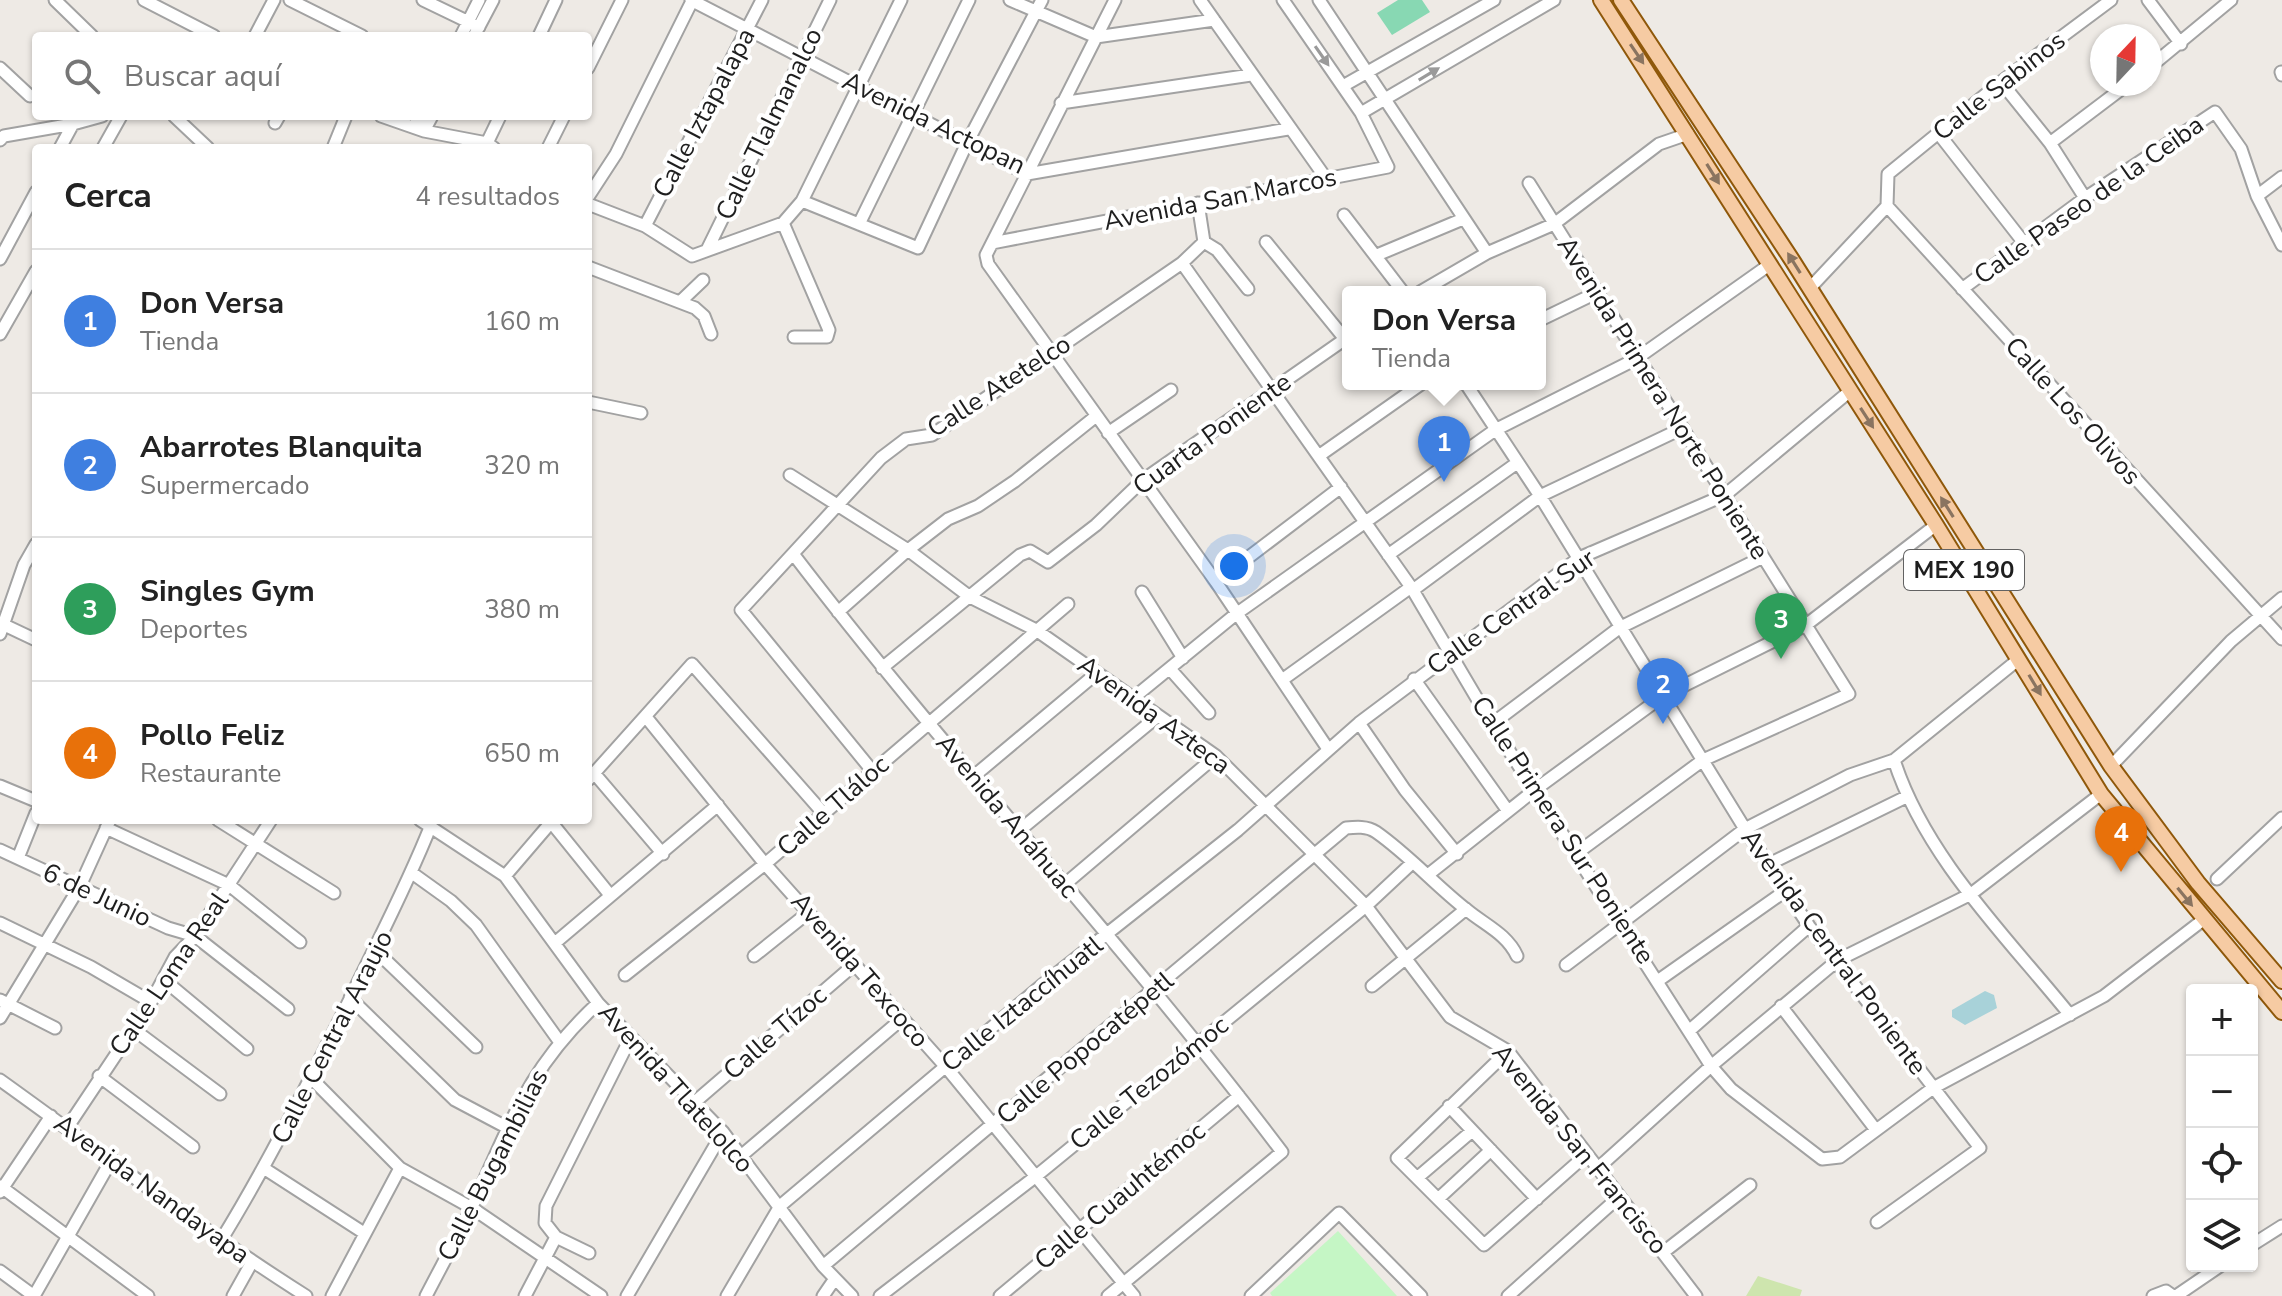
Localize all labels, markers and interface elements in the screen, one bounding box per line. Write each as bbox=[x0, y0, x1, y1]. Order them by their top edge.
street label: Calle Iztapalapa bbox=[645, 22, 763, 204]
street label: Calle Tlalmanalco bbox=[707, 22, 831, 226]
street label: Calle Sabinos bbox=[1925, 23, 2073, 149]
north arrow bbox=[2090, 24, 2162, 96]
search box bbox=[32, 32, 592, 120]
one-way arrow bbox=[1629, 43, 1644, 64]
one-way arrow bbox=[1314, 46, 1329, 67]
icon: search bbox=[60, 54, 104, 98]
text: Buscar aquí bbox=[124, 56, 281, 97]
street label: Avenida Actopan bbox=[837, 63, 1031, 183]
one-way arrow bbox=[1418, 68, 1440, 82]
street label: Calle Paseo de la Ceiba bbox=[1967, 107, 2211, 293]
street label: Avenida San Marcos bbox=[1100, 159, 1340, 239]
one-way arrow bbox=[1705, 163, 1719, 185]
text: Cerca bbox=[64, 173, 152, 219]
text: 4 resultados bbox=[415, 179, 560, 214]
street label: Avenida Primera Norte Poniente bbox=[1549, 230, 1777, 566]
one-way arrow bbox=[1787, 252, 1801, 274]
text: Don Versa bbox=[140, 283, 284, 324]
popup bbox=[1342, 286, 1546, 390]
text: Don Versa bbox=[1372, 300, 1516, 341]
text: 1 bbox=[82, 304, 98, 339]
text: 160 m bbox=[484, 304, 560, 339]
text: Tienda bbox=[140, 324, 219, 359]
street label: Calle Atetelco bbox=[920, 326, 1078, 446]
street label: Calle Los Olivos bbox=[1997, 329, 2149, 493]
text: Tienda bbox=[1372, 341, 1451, 376]
street label: Cuarta Poniente bbox=[1126, 365, 1298, 503]
one-way arrow bbox=[1859, 407, 1874, 428]
pin: 1 bbox=[1418, 416, 1470, 482]
text: Abarrotes Blanquita bbox=[140, 427, 423, 468]
text: 2 bbox=[82, 448, 98, 483]
text: 320 m bbox=[484, 448, 560, 483]
text: Supermercado bbox=[140, 468, 309, 503]
one-way arrow bbox=[1940, 496, 1954, 518]
street label: Calle Central Sur bbox=[1420, 540, 1603, 683]
your location bbox=[1214, 546, 1254, 586]
road number: MEX 190 bbox=[1904, 550, 2024, 590]
text: Singles Gym bbox=[140, 571, 315, 612]
text: 3 bbox=[82, 592, 98, 627]
text: 380 m bbox=[484, 592, 560, 627]
pin: 3 bbox=[1755, 593, 1807, 659]
text: Deportes bbox=[140, 612, 248, 647]
street label: Avenida Azteca bbox=[1070, 648, 1238, 782]
pin: 2 bbox=[1637, 658, 1689, 724]
one-way arrow bbox=[2027, 674, 2041, 696]
street label: Calle Primera Sur Poniente bbox=[1463, 689, 1663, 971]
text: Pollo Feliz bbox=[140, 715, 284, 756]
street label: Avenida Anáhuac bbox=[928, 726, 1086, 906]
text: 4 bbox=[82, 736, 98, 771]
text: 650 m bbox=[484, 736, 560, 771]
street label: Calle Tláloc bbox=[770, 748, 896, 864]
text: Restaurante bbox=[140, 756, 281, 791]
pin: 4 bbox=[2095, 806, 2147, 872]
street label: Avenida Central Poniente bbox=[1733, 822, 1935, 1082]
street label: 6 de Junio bbox=[37, 855, 157, 935]
street label: Calle Loma Real bbox=[101, 885, 237, 1063]
street label: Avenida Texcoco bbox=[783, 885, 937, 1055]
one-way arrow bbox=[2176, 887, 2192, 907]
street label: Calle Central Araujo bbox=[263, 924, 401, 1150]
street label: Calle Iztaccíhuatl bbox=[934, 928, 1110, 1080]
street label: Calle Popocatépetl bbox=[989, 963, 1181, 1132]
street label: Calle Tízoc bbox=[716, 978, 834, 1088]
map controls bbox=[2186, 984, 2258, 1272]
button: + bbox=[2186, 984, 2258, 1056]
street label: Avenida Tlatelolco bbox=[590, 995, 762, 1181]
street label: Calle Tezozómoc bbox=[1062, 1008, 1236, 1158]
street label: Avenida San Francisco bbox=[1484, 1036, 1676, 1262]
button: − bbox=[2186, 1056, 2258, 1128]
street label: Calle Bugambilias bbox=[429, 1063, 557, 1267]
street label: Avenida Nandayapa bbox=[47, 1106, 257, 1272]
street label: Calle Cuauhtémoc bbox=[1027, 1114, 1213, 1278]
button: locate bbox=[2186, 1128, 2258, 1200]
button: layers bbox=[2186, 1200, 2258, 1272]

